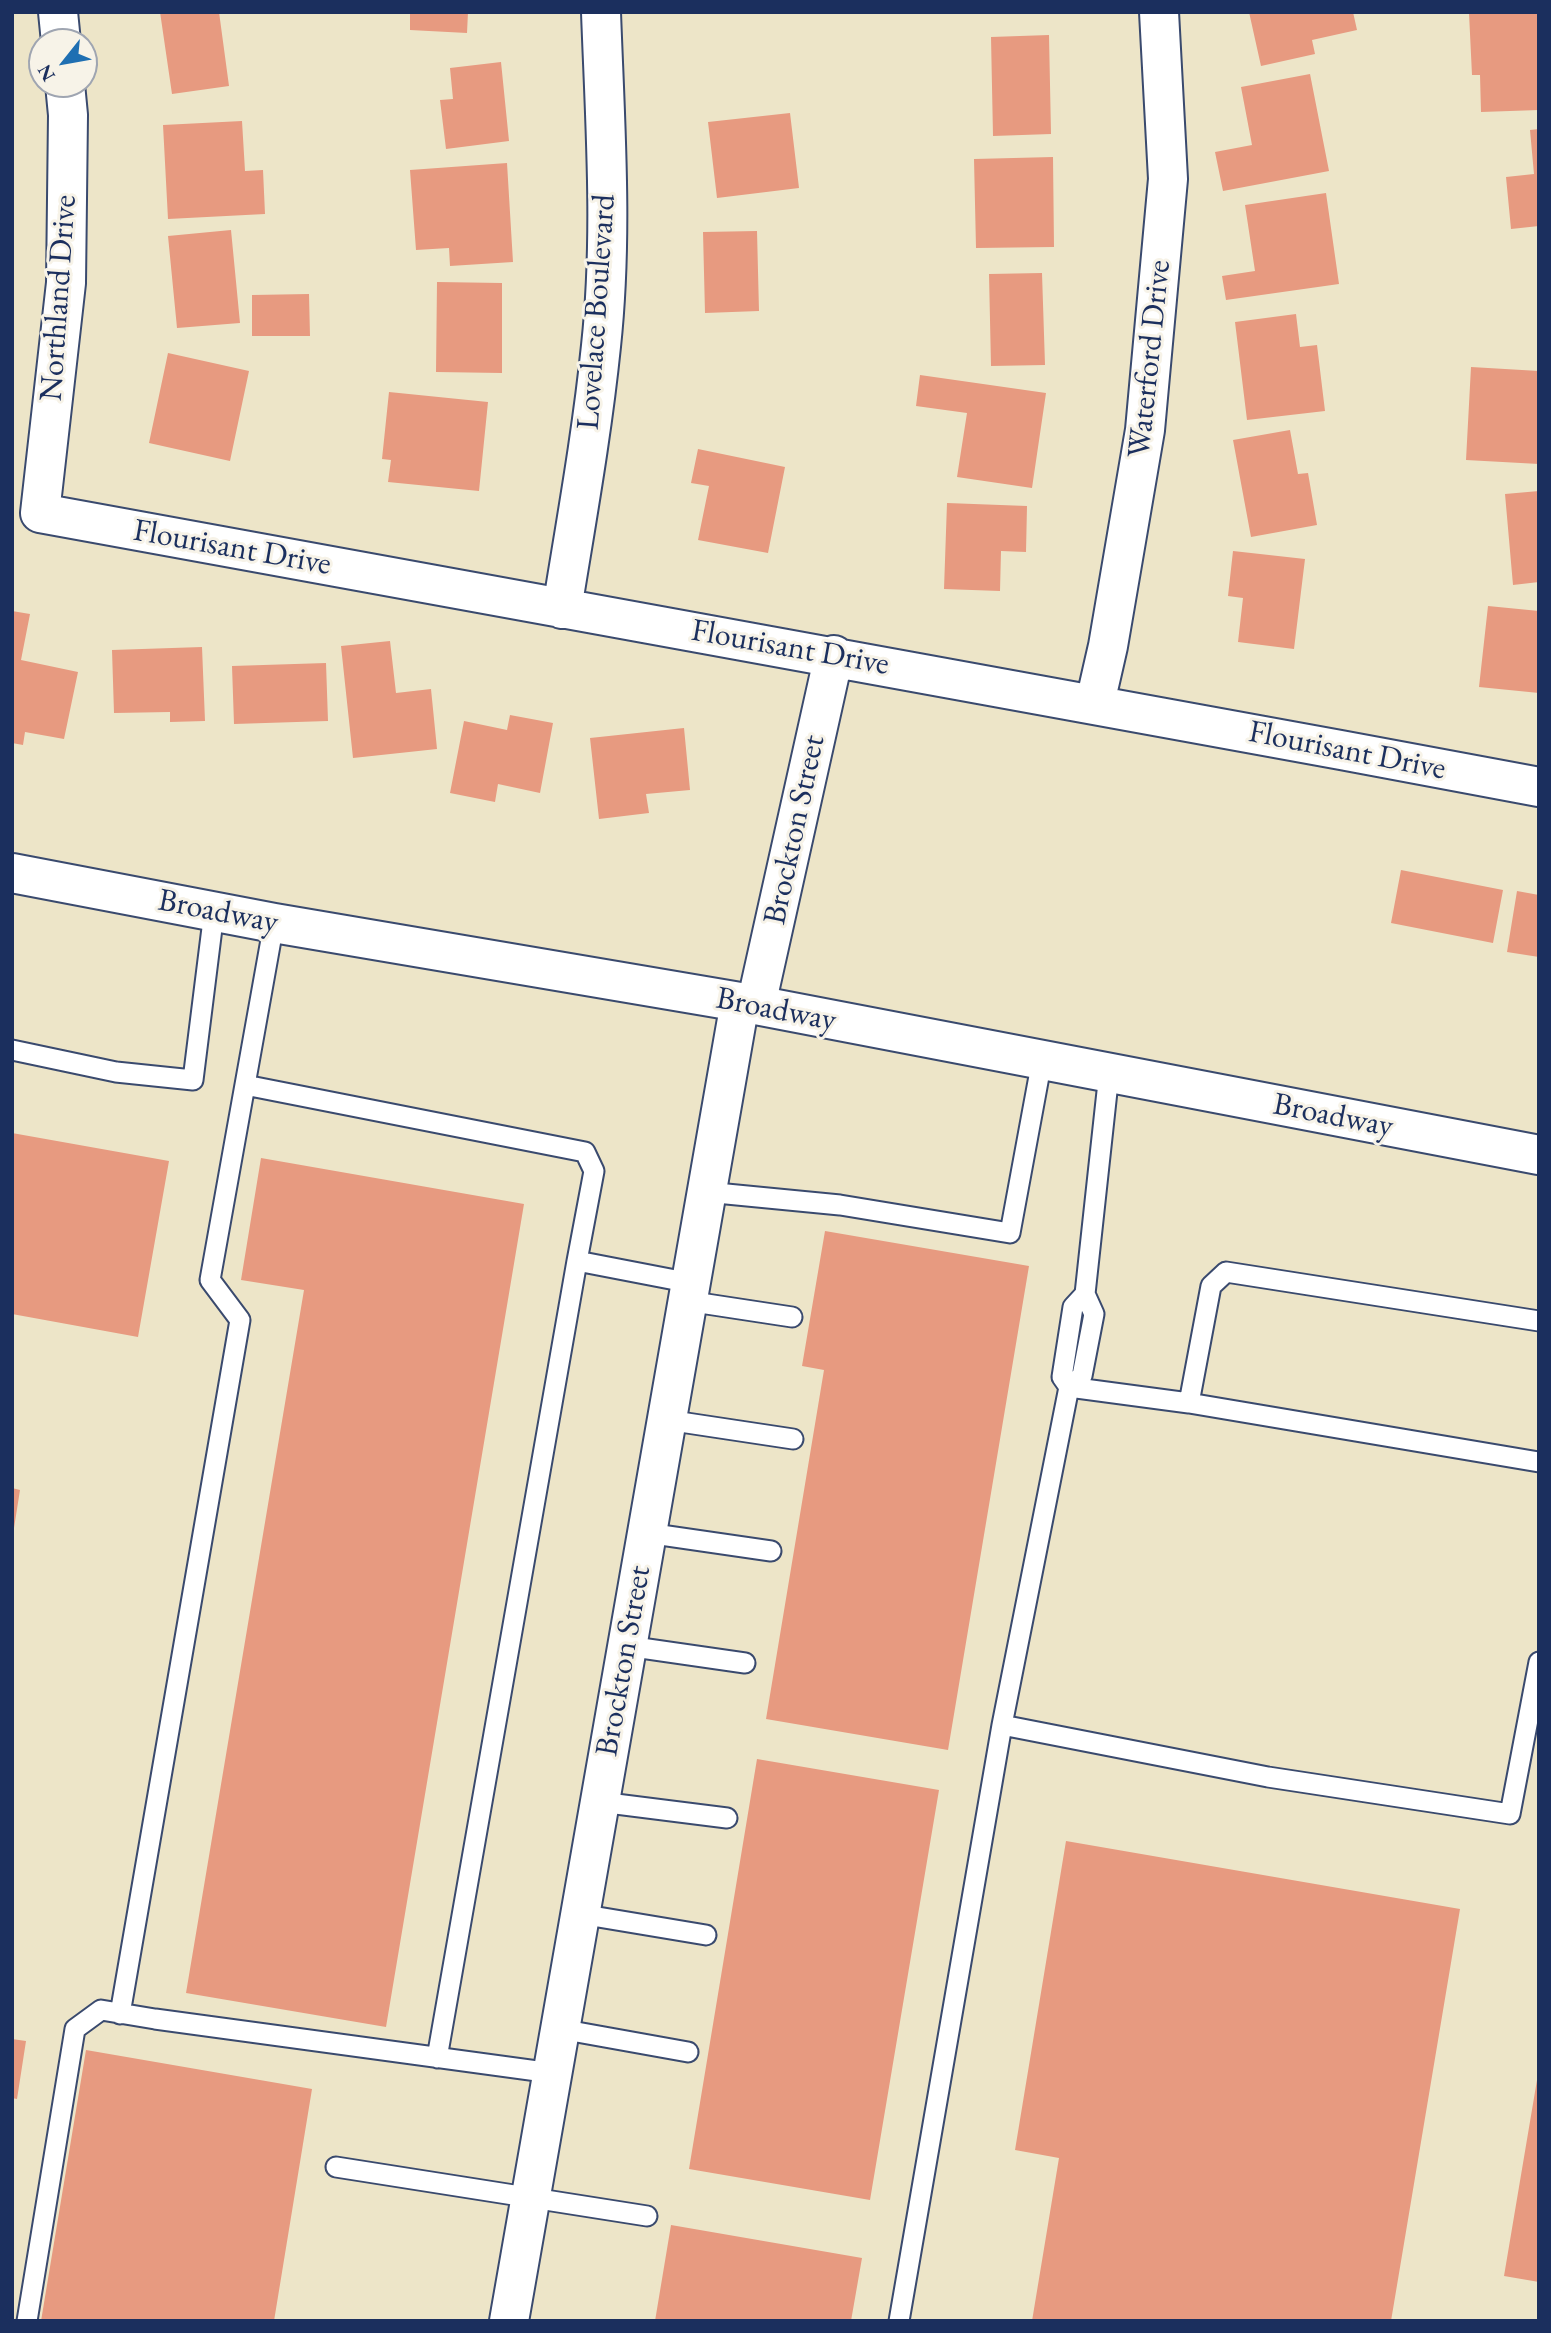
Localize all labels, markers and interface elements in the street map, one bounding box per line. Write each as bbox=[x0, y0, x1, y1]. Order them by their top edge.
north arrow bbox=[28, 28, 98, 98]
text: N bbox=[32, 60, 61, 86]
street label: Lovelace Boulevard bbox=[570, 193, 624, 431]
street label: Northland Drive bbox=[33, 194, 85, 402]
street label: Waterford Drive bbox=[1121, 258, 1179, 460]
street label: Flourisant Drive bbox=[130, 512, 334, 584]
street label: Flourisant Drive bbox=[688, 612, 892, 684]
street label: Flourisant Drive bbox=[1245, 713, 1449, 789]
street label: Brockton Street bbox=[756, 732, 834, 928]
street label: Broadway bbox=[155, 882, 281, 942]
street label: Broadway bbox=[713, 980, 839, 1040]
street label: Broadway bbox=[1270, 1086, 1396, 1146]
street label: Brockton Street bbox=[588, 1563, 660, 1759]

